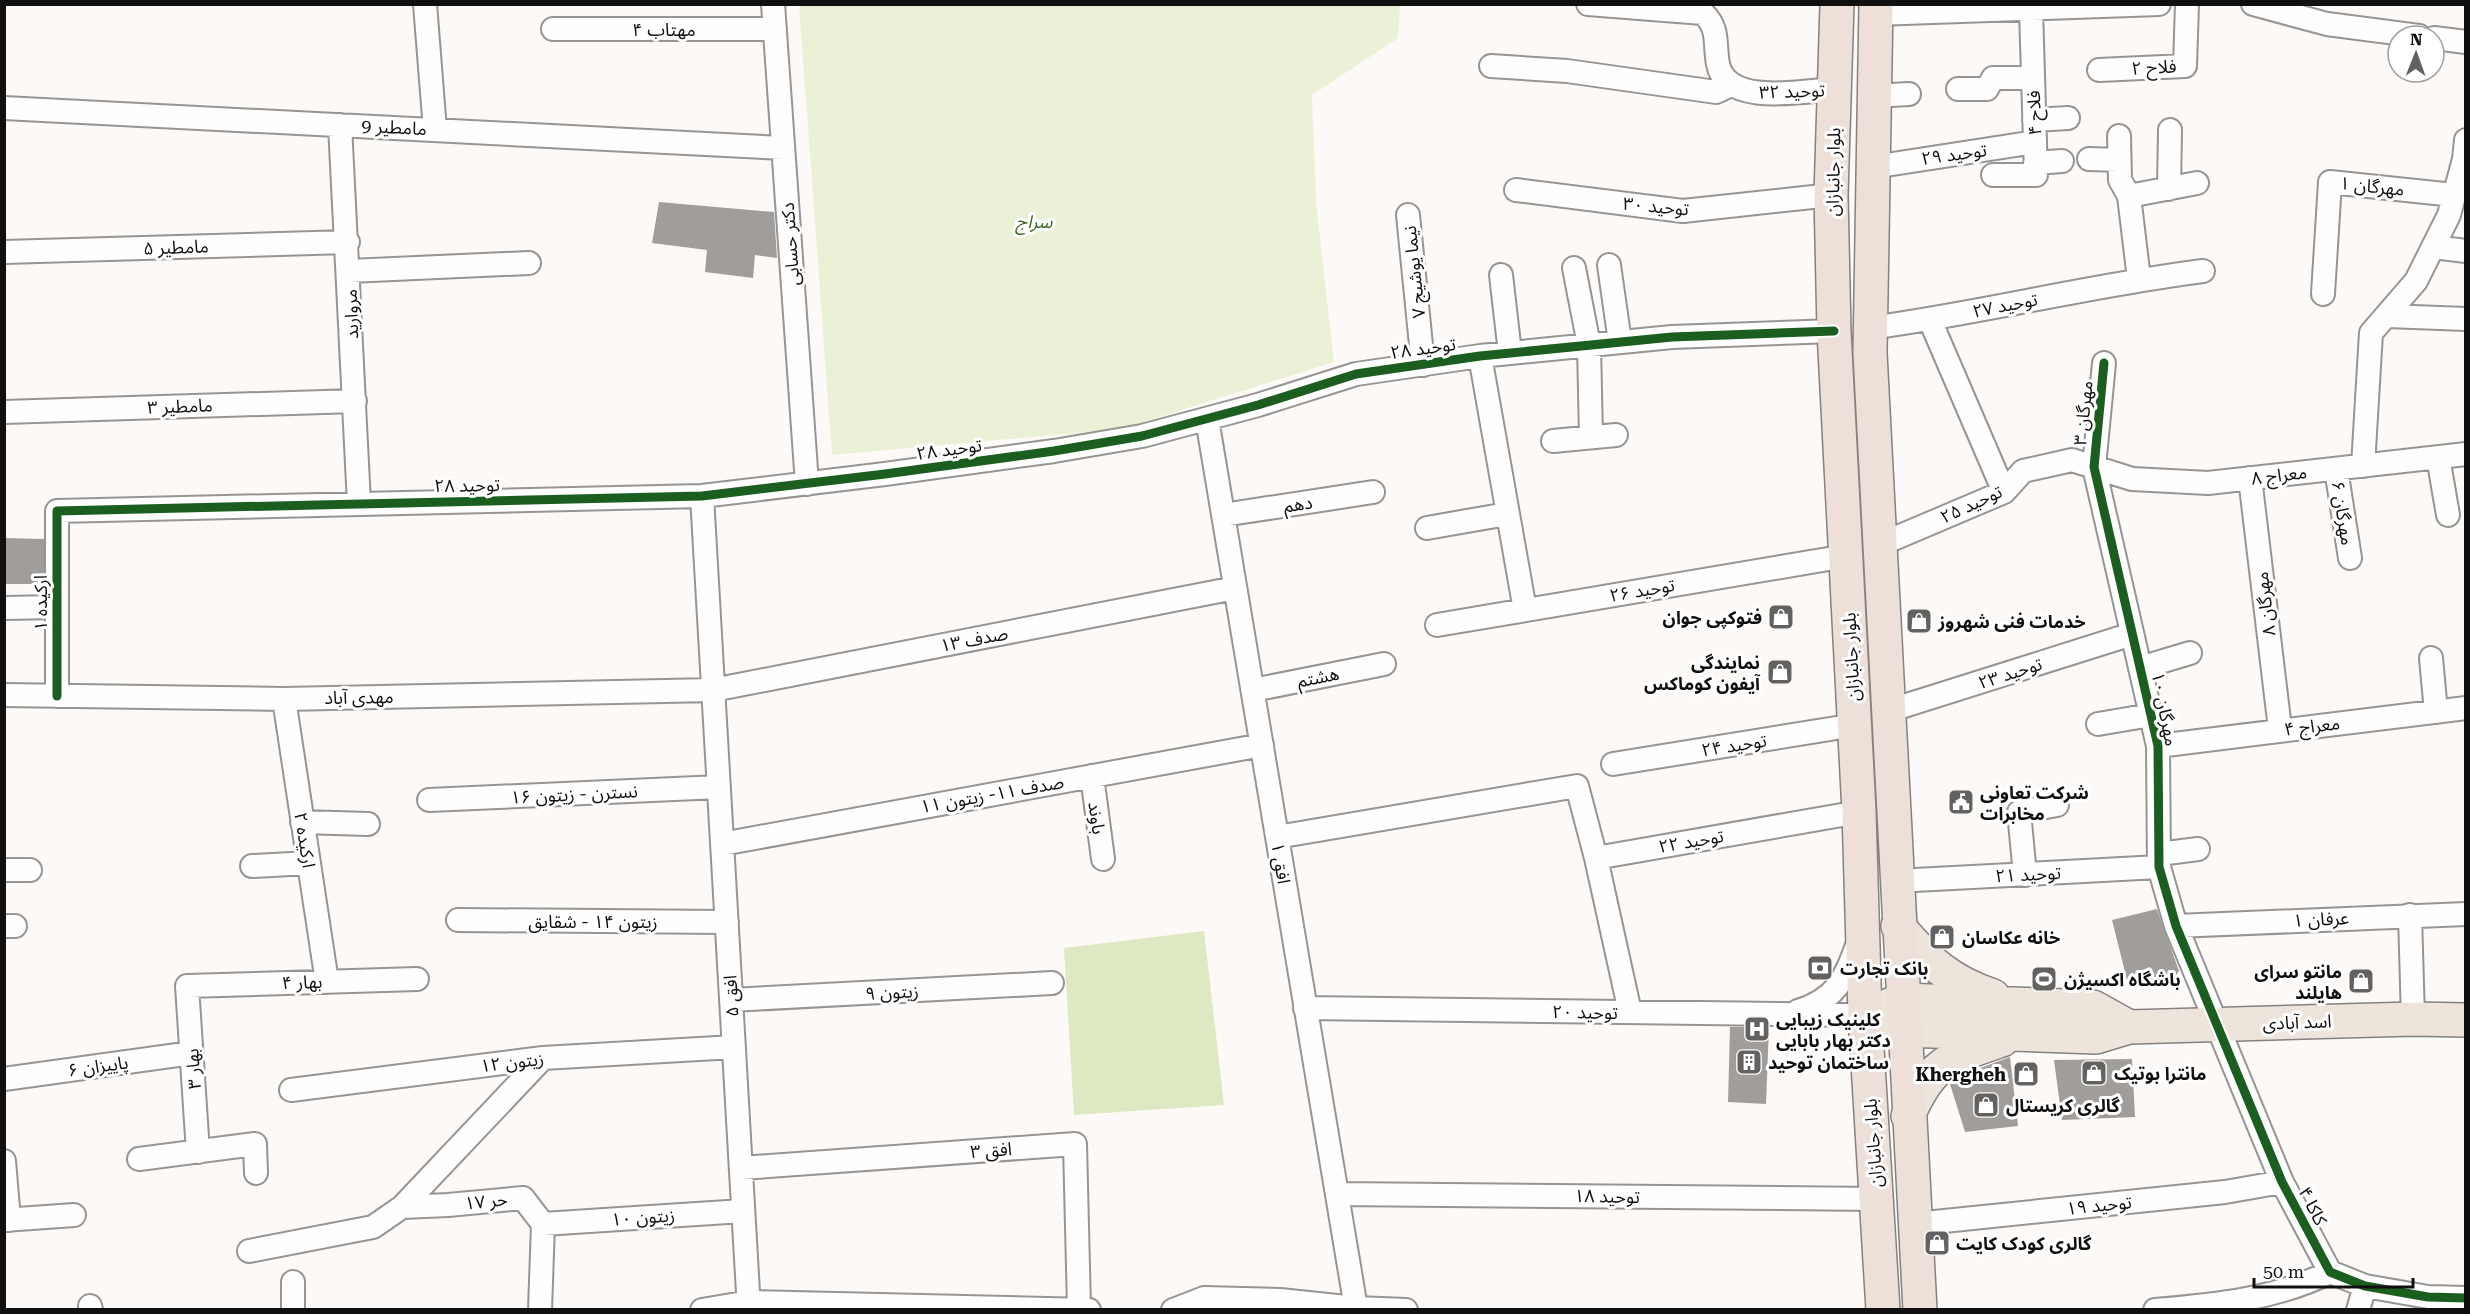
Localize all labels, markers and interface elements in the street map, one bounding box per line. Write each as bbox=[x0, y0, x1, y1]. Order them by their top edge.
street label: مهتاب ۴ bbox=[632, 19, 696, 40]
north arrow bbox=[2386, 24, 2446, 84]
text: N bbox=[2410, 30, 2423, 49]
street label: فلاح ۲ bbox=[2131, 55, 2177, 82]
street label: توحید ۳۲ bbox=[1759, 79, 1825, 104]
street label: فلاح ۴ bbox=[2023, 90, 2048, 136]
street label: مامطیر 9 bbox=[361, 115, 427, 140]
street label: بلوار جانبازان bbox=[1822, 127, 1845, 217]
street label: توحید ۲۹ bbox=[1920, 139, 1988, 170]
street label: مهرگان ۱ bbox=[2339, 172, 2405, 201]
street label: توحید ۳۰ bbox=[1622, 193, 1690, 220]
street label: دکتر حسابی bbox=[777, 201, 804, 286]
park label: سراج bbox=[1015, 211, 1053, 236]
street label: نیما یوشیج ۷ bbox=[1399, 224, 1432, 319]
street label: مامطیر ۵ bbox=[143, 235, 209, 260]
street label: توحید ۲۷ bbox=[1971, 288, 2040, 323]
street label: مروارید bbox=[340, 289, 363, 339]
street label: توحید ۲۸ bbox=[1389, 333, 1457, 364]
street label: مهرگان ۳ bbox=[2069, 380, 2098, 446]
street label: مامطیر ۳ bbox=[147, 394, 213, 419]
street label: توحید ۲۸ bbox=[915, 434, 983, 465]
street label: معراج ۸ bbox=[2250, 461, 2309, 492]
street label: توحید ۲۸ bbox=[434, 474, 500, 497]
street label: مهرگان ۶ bbox=[2327, 479, 2358, 547]
street label: توحید ۲۵ bbox=[1937, 481, 2006, 528]
street label: دهم bbox=[1282, 492, 1314, 519]
street label: مهرگان ۸ bbox=[2251, 570, 2280, 637]
street label: توحید ۲۶ bbox=[1608, 574, 1676, 607]
street label: ارکیده ۱ bbox=[30, 575, 52, 631]
shop icon: فتوکپی جوان bbox=[1766, 602, 1796, 632]
shop icon: خدمات فنی شهروز bbox=[1904, 606, 1934, 636]
place label: فتوکپی جوان bbox=[1663, 607, 1762, 629]
place label: خدمات فنی شهروز bbox=[1937, 611, 2086, 633]
street label: بلوار جانبازان bbox=[1838, 612, 1865, 702]
street label: صدف ۱۳ bbox=[938, 622, 1010, 656]
place label: نمایندگی آیفون کوماکس bbox=[1644, 652, 1761, 694]
street label: توحید ۲۳ bbox=[1975, 653, 2045, 694]
shop icon: نمایندگی آیفون کوماکس bbox=[1765, 657, 1795, 687]
street label: هشتم bbox=[1295, 663, 1341, 694]
street label: مهرگان ۱۰ bbox=[2147, 670, 2182, 748]
street label: مهدی آباد bbox=[324, 686, 394, 709]
street label: معراج ۴ bbox=[2283, 712, 2342, 743]
street label: توحید ۲۴ bbox=[1700, 729, 1768, 762]
street label: صدف ۱۱- زیتون ۱۱ bbox=[919, 771, 1066, 818]
street label: نسترن - زیتون ۱۶ bbox=[510, 780, 638, 809]
place label: شرکت تعاونی مخابرات bbox=[1980, 782, 2089, 825]
public building icon: شرکت تعاونی مخابرات bbox=[1946, 787, 1976, 817]
street label: باوند bbox=[1084, 800, 1110, 836]
street label: ارکیده ۲ bbox=[289, 811, 320, 869]
street label: توحید ۲۲ bbox=[1657, 825, 1725, 858]
street label: افق ۱ bbox=[1266, 841, 1295, 885]
street label: توحید ۲۱ bbox=[1995, 862, 2062, 887]
street label: عرفان ۱ bbox=[2292, 907, 2350, 932]
street label: زیتون ۱۴ - شقایق bbox=[528, 911, 658, 933]
shop icon: خانه عکاسان bbox=[1927, 922, 1957, 952]
place label: خانه عکاسان bbox=[1962, 927, 2060, 948]
bank icon: بانک تجارت bbox=[1805, 953, 1835, 983]
place label: بانک تجارت bbox=[1840, 958, 1929, 980]
place label: مانتو سرای هایلند bbox=[2254, 961, 2342, 1003]
sports icon: باشگاه اکسیژن bbox=[2029, 964, 2059, 994]
shop icon: مانتو سرای هایلند bbox=[2346, 966, 2376, 996]
place label: باشگاه اکسیژن bbox=[2064, 969, 2181, 991]
street label: بهار ۴ bbox=[281, 971, 323, 994]
street label: افق ۵ bbox=[719, 975, 744, 1017]
street label: زیتون ۹ bbox=[865, 980, 919, 1005]
street label: توحید ۲۰ bbox=[1552, 1001, 1618, 1024]
place label: کلینیک زیبایی دکتر بهار بابایی bbox=[1776, 1009, 1891, 1052]
street label: اسد آبادی bbox=[2262, 1010, 2332, 1035]
hospital icon: کلینیک زیبایی دکتر بهار بابایی bbox=[1742, 1014, 1772, 1044]
building icon: ساختمان توحید bbox=[1734, 1047, 1764, 1077]
street label: بهار ۳ bbox=[181, 1048, 206, 1090]
street label: زیتون ۱۲ bbox=[479, 1048, 545, 1077]
street label: پاییزان ۶ bbox=[66, 1051, 130, 1082]
place label: ساختمان توحید bbox=[1768, 1052, 1889, 1073]
shop icon: مانترا بوتیک bbox=[2079, 1058, 2109, 1088]
shop icon: Khergheh bbox=[2011, 1059, 2041, 1089]
place label: مانترا بوتیک bbox=[2114, 1063, 2206, 1085]
place label: Khergheh bbox=[1916, 1064, 2006, 1085]
shop icon: گالری کریستال bbox=[1971, 1090, 2001, 1120]
place label: گالری کریستال bbox=[2006, 1095, 2120, 1117]
street label: بلوار جانبازان bbox=[1859, 1098, 1888, 1188]
street label: افق ۳ bbox=[969, 1138, 1013, 1163]
street label: کاکا ۴ bbox=[2295, 1183, 2332, 1229]
street label: توحید ۱۸ bbox=[1574, 1185, 1640, 1208]
street label: حر ۱۷ bbox=[464, 1188, 509, 1215]
street label: توحید ۱۹ bbox=[2065, 1191, 2133, 1220]
street label: زیتون ۱۰ bbox=[610, 1204, 676, 1231]
shop icon: گالری کودک کایت bbox=[1922, 1228, 1952, 1258]
place label: گالری کودک کایت bbox=[1956, 1233, 2092, 1255]
scale bar bbox=[2254, 1251, 2413, 1289]
text: 50 m bbox=[2263, 1261, 2304, 1282]

